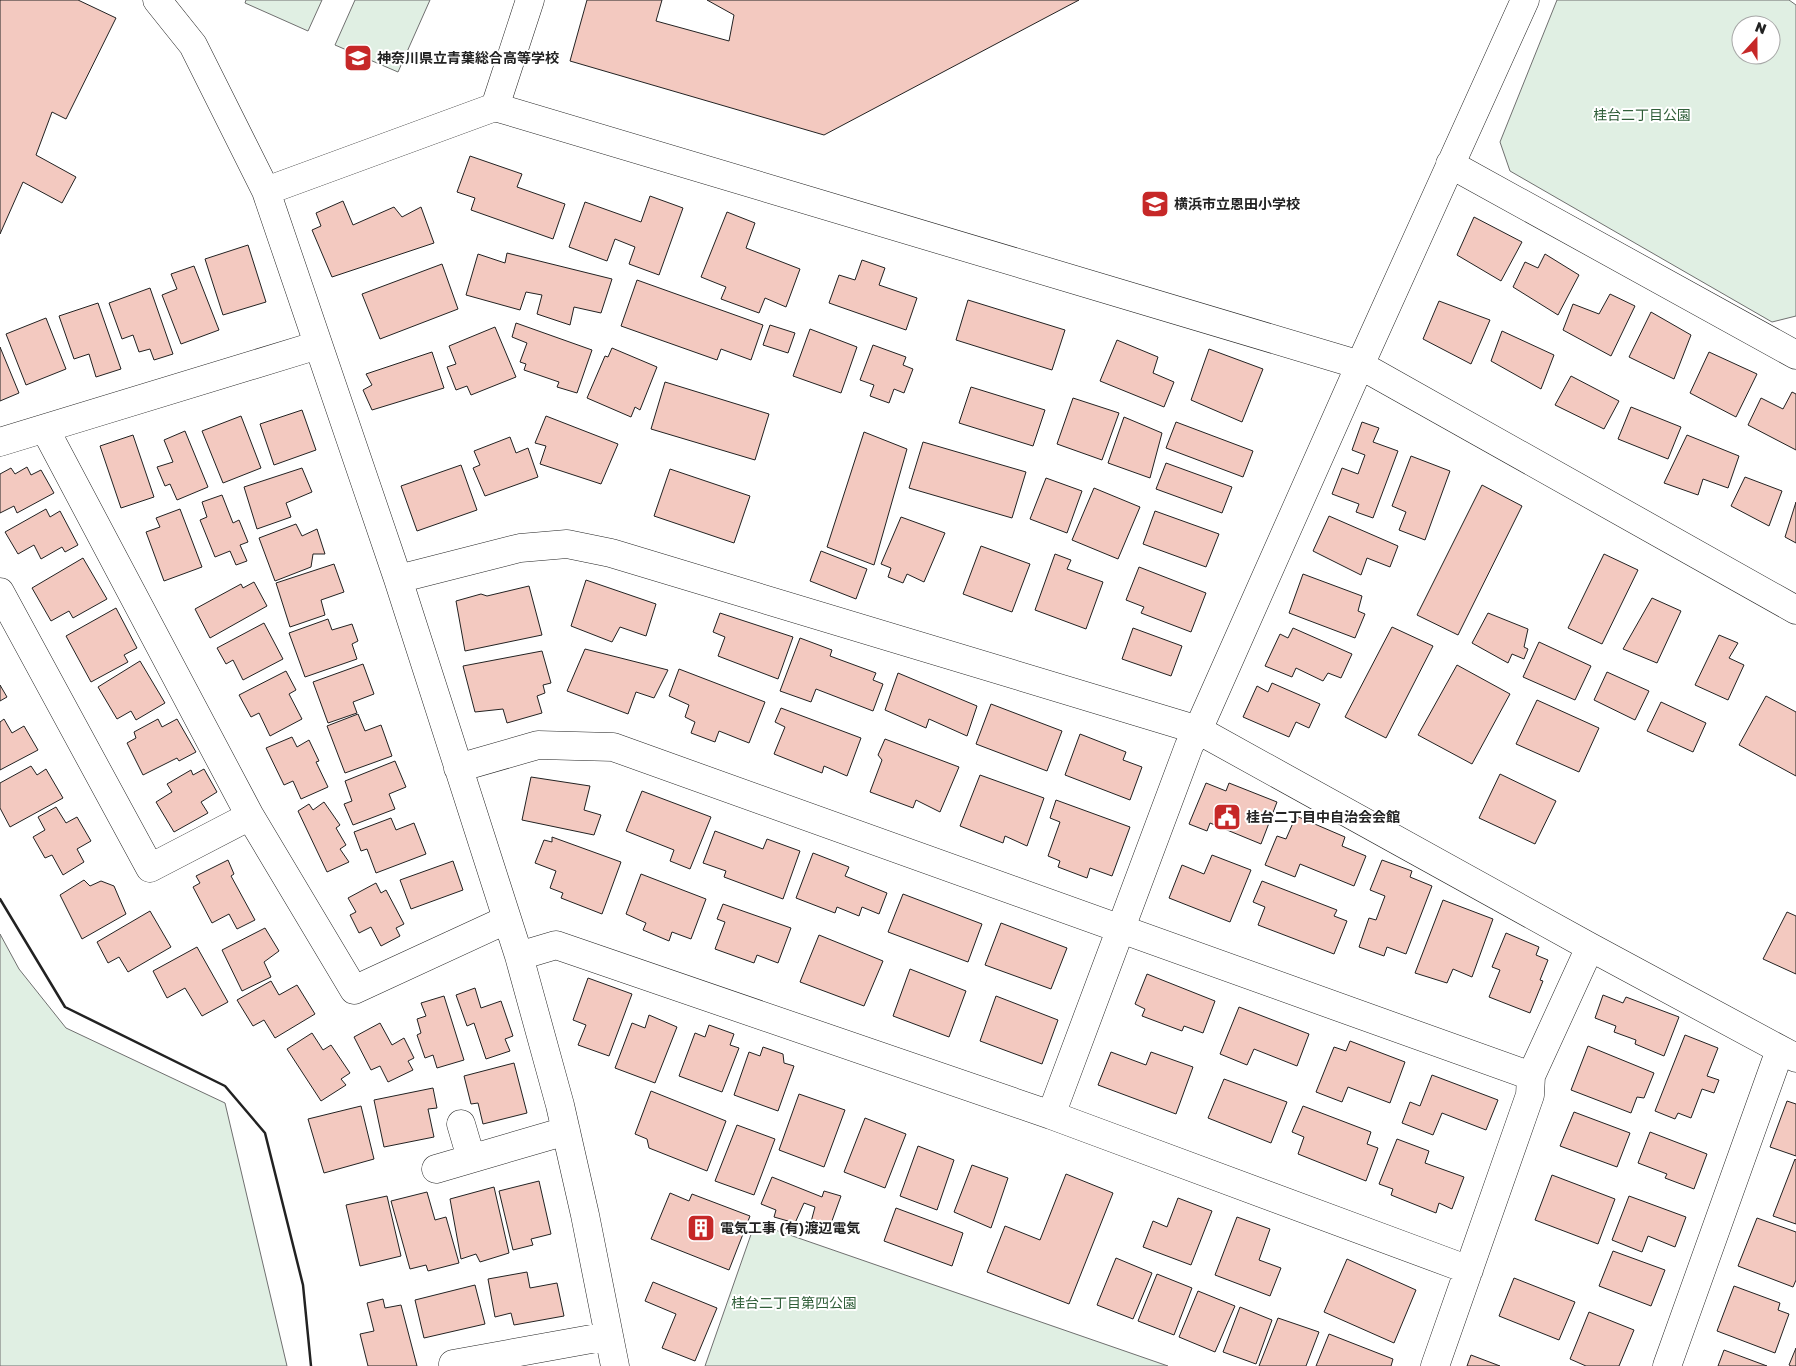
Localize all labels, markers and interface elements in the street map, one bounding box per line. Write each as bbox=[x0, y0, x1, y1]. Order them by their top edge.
north arrow bbox=[1731, 15, 1781, 65]
text: N bbox=[1753, 18, 1769, 37]
school or university icon: 神奈川県立青葉総合高等学校 bbox=[343, 43, 373, 73]
place label: 神奈川県立青葉総合高等学校 bbox=[377, 49, 559, 66]
park label: 桂台二丁目公園 bbox=[1593, 106, 1691, 123]
school or university icon: 横浜市立恩田小学校 bbox=[1140, 189, 1170, 219]
place label: 横浜市立恩田小学校 bbox=[1174, 195, 1300, 212]
public building icon: 桂台二丁目中自治会会館 bbox=[1212, 802, 1242, 832]
place label: 桂台二丁目中自治会会館 bbox=[1246, 808, 1400, 825]
building icon: 電気工事 (有)渡辺電気 bbox=[686, 1213, 716, 1243]
place label: 電気工事 (有)渡辺電気 bbox=[720, 1219, 860, 1236]
park label: 桂台二丁目第四公園 bbox=[731, 1294, 857, 1311]

